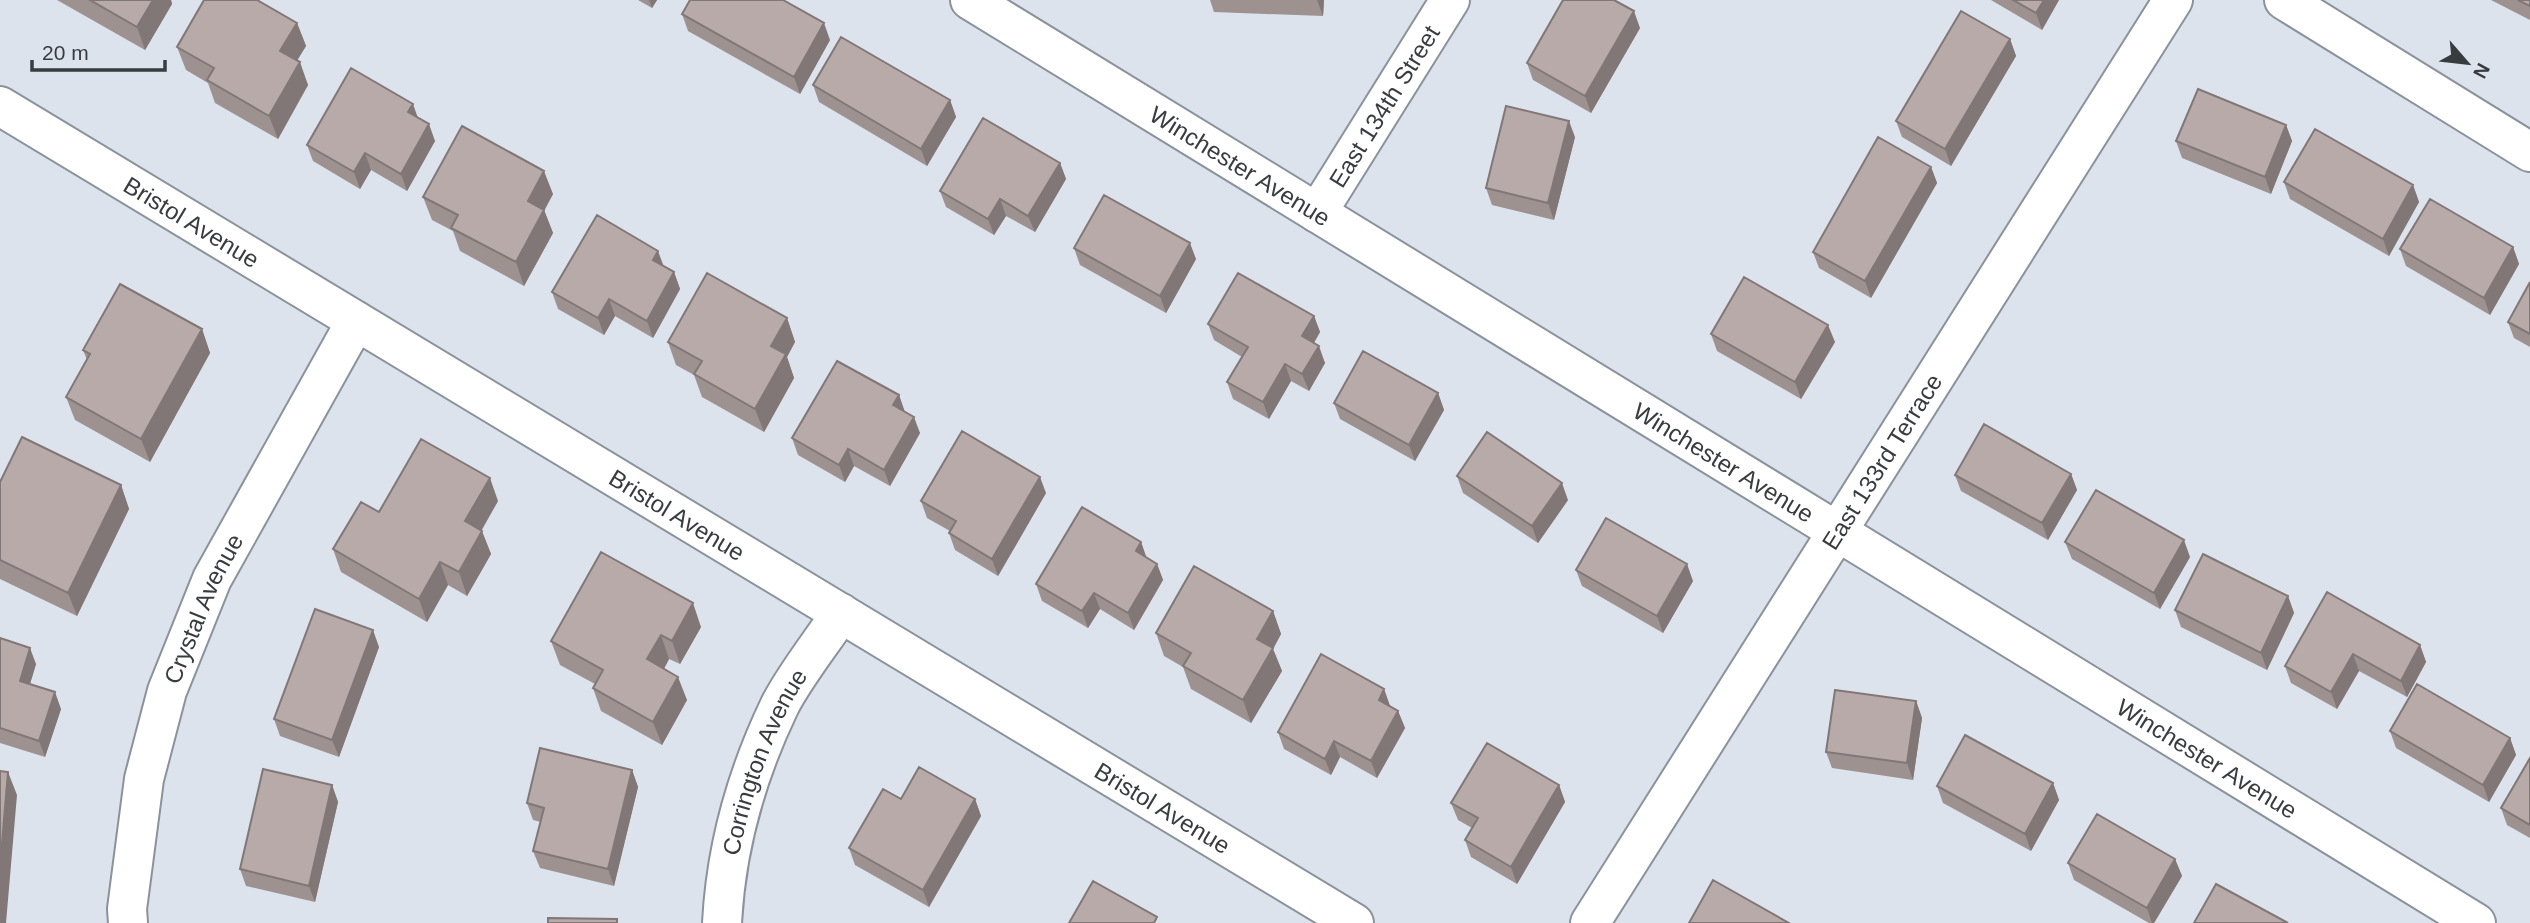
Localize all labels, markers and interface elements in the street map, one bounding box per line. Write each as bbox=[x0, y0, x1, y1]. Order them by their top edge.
street label: East 134th Street bbox=[1323, 20, 1445, 192]
scale bar bbox=[32, 28, 164, 72]
north arrow bbox=[2432, 28, 2502, 98]
text: 20 m bbox=[42, 41, 89, 64]
text: N bbox=[2469, 60, 2494, 82]
street label: Winchester Avenue bbox=[1145, 100, 1335, 231]
street label: Bristol Avenue bbox=[119, 171, 264, 273]
street label: East 133rd Terrace bbox=[1816, 369, 1947, 554]
street label: Winchester Avenue bbox=[1629, 396, 1819, 527]
street label: Bristol Avenue bbox=[605, 464, 750, 566]
street label: Crystal Avenue bbox=[158, 529, 248, 687]
street label: Corrington Avenue bbox=[717, 663, 812, 857]
street label: Winchester Avenue bbox=[2112, 693, 2302, 824]
street label: Bristol Avenue bbox=[1090, 756, 1235, 859]

